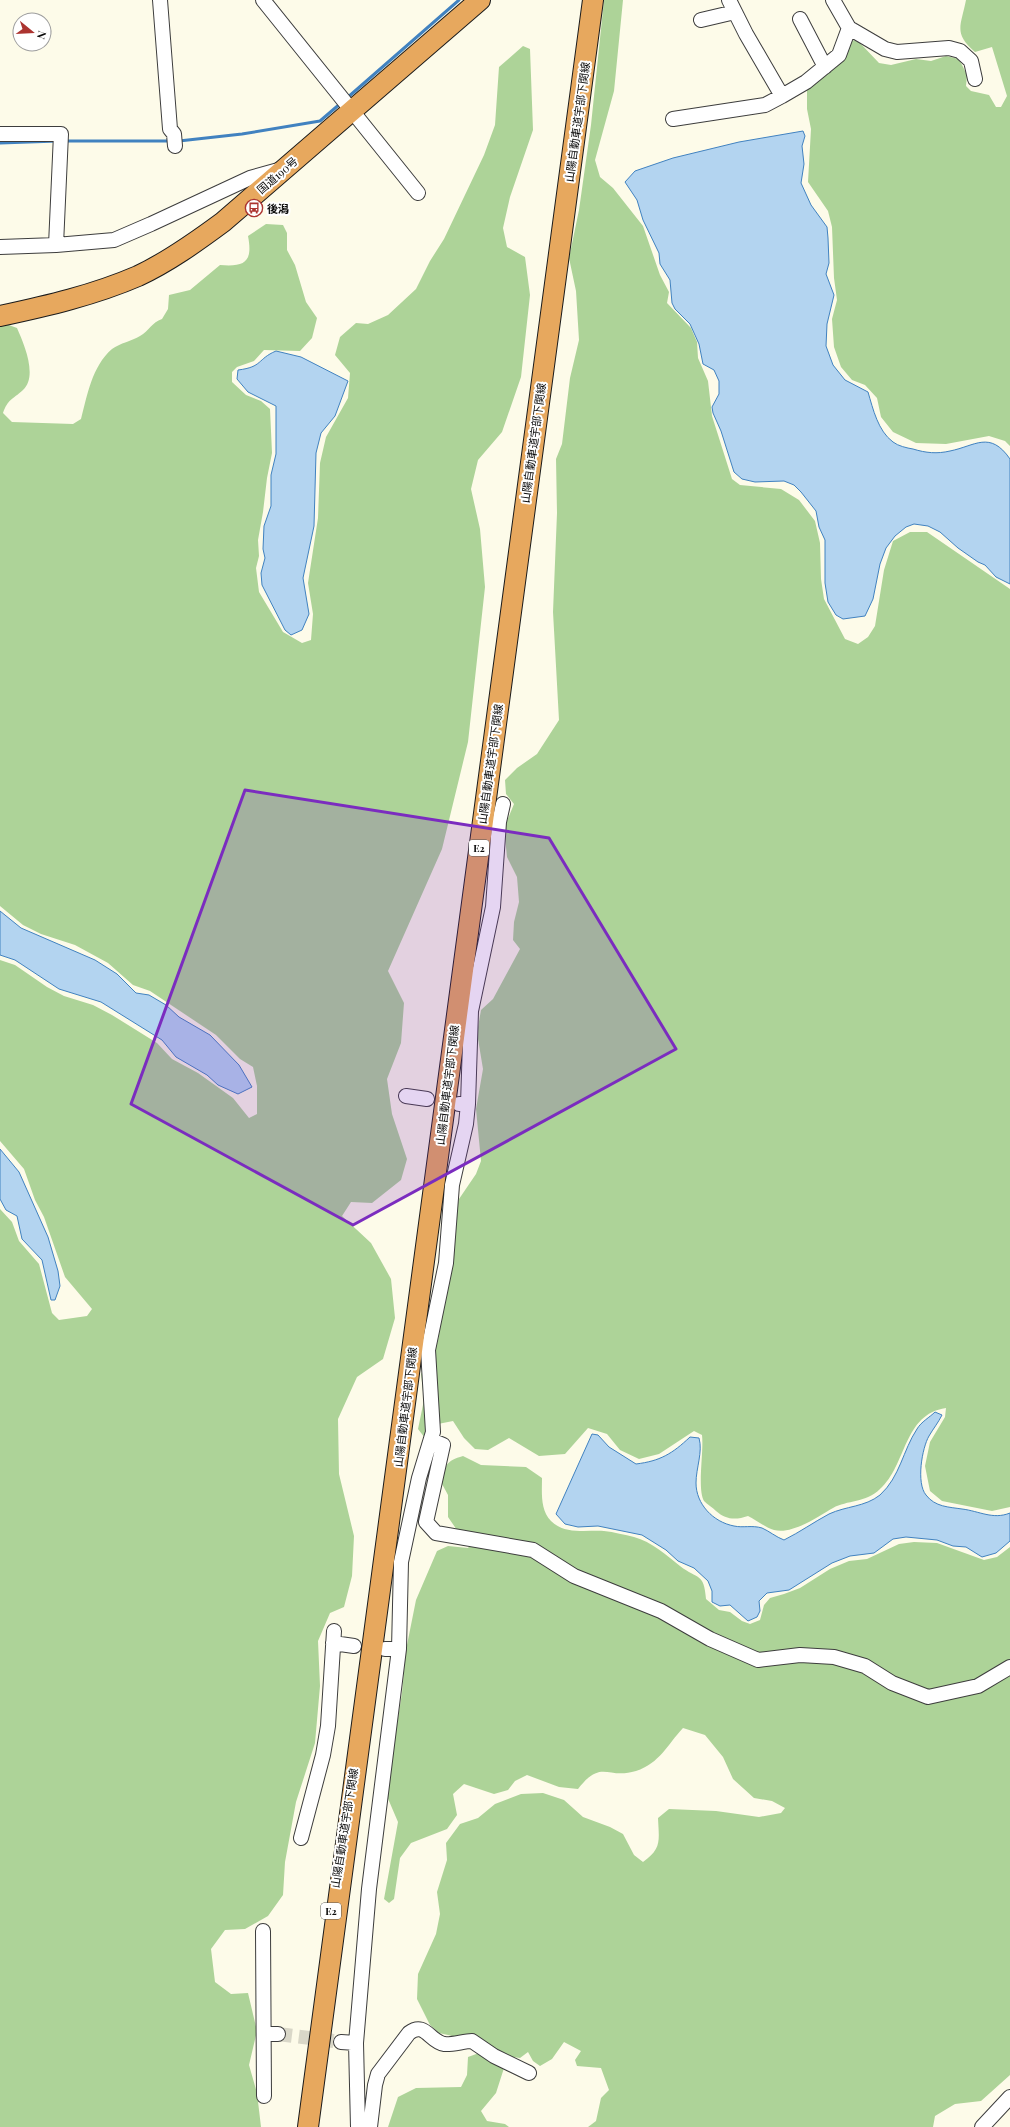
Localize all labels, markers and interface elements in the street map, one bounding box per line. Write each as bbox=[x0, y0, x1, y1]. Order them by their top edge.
north arrow bbox=[12, 12, 52, 52]
text: N bbox=[34, 29, 50, 41]
street label: 山陽自動車道宇部下関線 bbox=[561, 61, 593, 183]
street label: 国道190号 bbox=[253, 153, 301, 197]
bus stop icon: 後潟 bbox=[244, 198, 264, 218]
place label: 後潟 bbox=[267, 201, 289, 216]
street label: 山陽自動車道宇部下関線 bbox=[517, 382, 549, 504]
street label: 山陽自動車道宇部下関線 bbox=[474, 703, 506, 825]
road number: E2 bbox=[469, 840, 489, 856]
street label: 山陽自動車道宇部下関線 bbox=[432, 1024, 462, 1146]
street label: 山陽自動車道宇部下関線 bbox=[390, 1346, 420, 1468]
street label: 山陽自動車道宇部下関線 bbox=[327, 1767, 361, 1889]
road number: E2 bbox=[321, 1903, 341, 1919]

